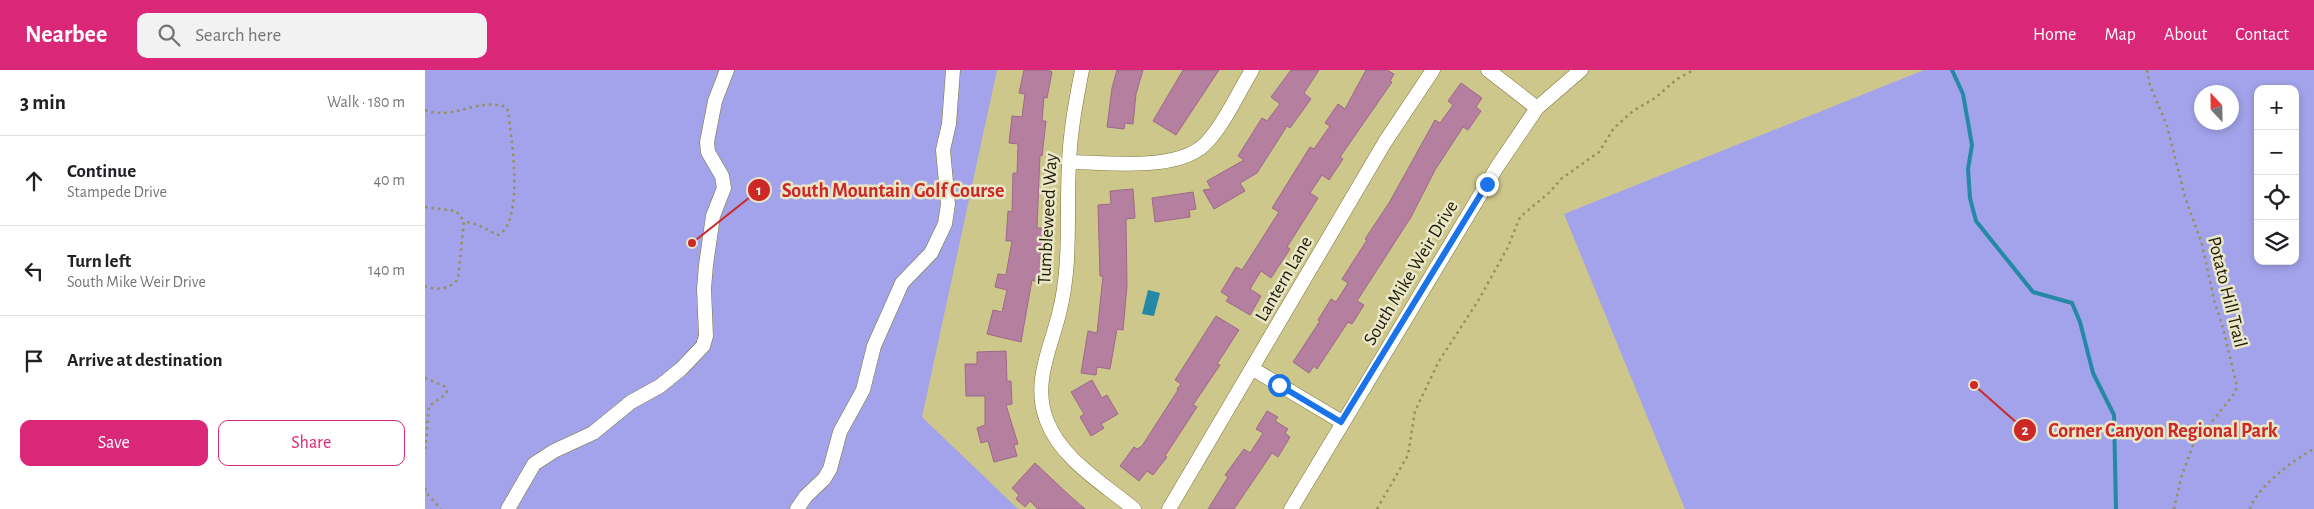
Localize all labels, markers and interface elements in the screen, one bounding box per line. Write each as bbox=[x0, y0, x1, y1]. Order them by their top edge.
search box bbox=[137, 13, 487, 58]
icon: search bbox=[155, 21, 183, 49]
text: Nearbee bbox=[25, 23, 107, 47]
text: Search here bbox=[195, 26, 281, 45]
text: Home bbox=[2033, 26, 2076, 44]
text: Map bbox=[2104, 26, 2136, 44]
text: About bbox=[2164, 26, 2207, 44]
text: Contact bbox=[2235, 26, 2289, 44]
north arrow bbox=[2194, 85, 2239, 130]
map controls bbox=[2254, 85, 2299, 265]
button: + bbox=[2254, 85, 2299, 130]
text: 3 min bbox=[20, 92, 66, 113]
text: Walk · 180 m bbox=[327, 94, 405, 110]
button: − bbox=[2254, 130, 2299, 175]
street label: Tumbleweed Way bbox=[1035, 153, 1061, 285]
text: Continue bbox=[67, 162, 136, 181]
icon: ahead bbox=[20, 167, 48, 195]
text: 40 m bbox=[373, 172, 405, 188]
callout: South Mountain Golf Course bbox=[747, 173, 1014, 208]
route end bbox=[1476, 173, 1499, 196]
button: locate bbox=[2254, 175, 2299, 220]
text: South Mountain Golf Course bbox=[782, 181, 1004, 201]
text: 1 bbox=[756, 183, 762, 198]
text: Stampede Drive bbox=[67, 184, 167, 200]
street label: South Mike Weir Drive bbox=[1360, 197, 1462, 349]
button: layers bbox=[2254, 220, 2299, 265]
street label: Lantern Lane bbox=[1252, 233, 1316, 325]
street label: Potato Hill Trail bbox=[2204, 235, 2250, 349]
text: Turn left bbox=[67, 252, 131, 271]
icon: left bbox=[20, 257, 48, 285]
text: 140 m bbox=[368, 262, 405, 278]
text: South Mike Weir Drive bbox=[67, 274, 206, 290]
icon: arrive bbox=[20, 347, 48, 375]
text: Arrive at destination bbox=[67, 351, 223, 370]
route start bbox=[1268, 374, 1291, 397]
callout: Corner Canyon Regional Park bbox=[2013, 412, 2288, 447]
button: Save bbox=[20, 420, 208, 466]
button: Share bbox=[218, 420, 405, 466]
text: Corner Canyon Regional Park bbox=[2048, 421, 2278, 441]
text: 2 bbox=[2021, 423, 2029, 438]

